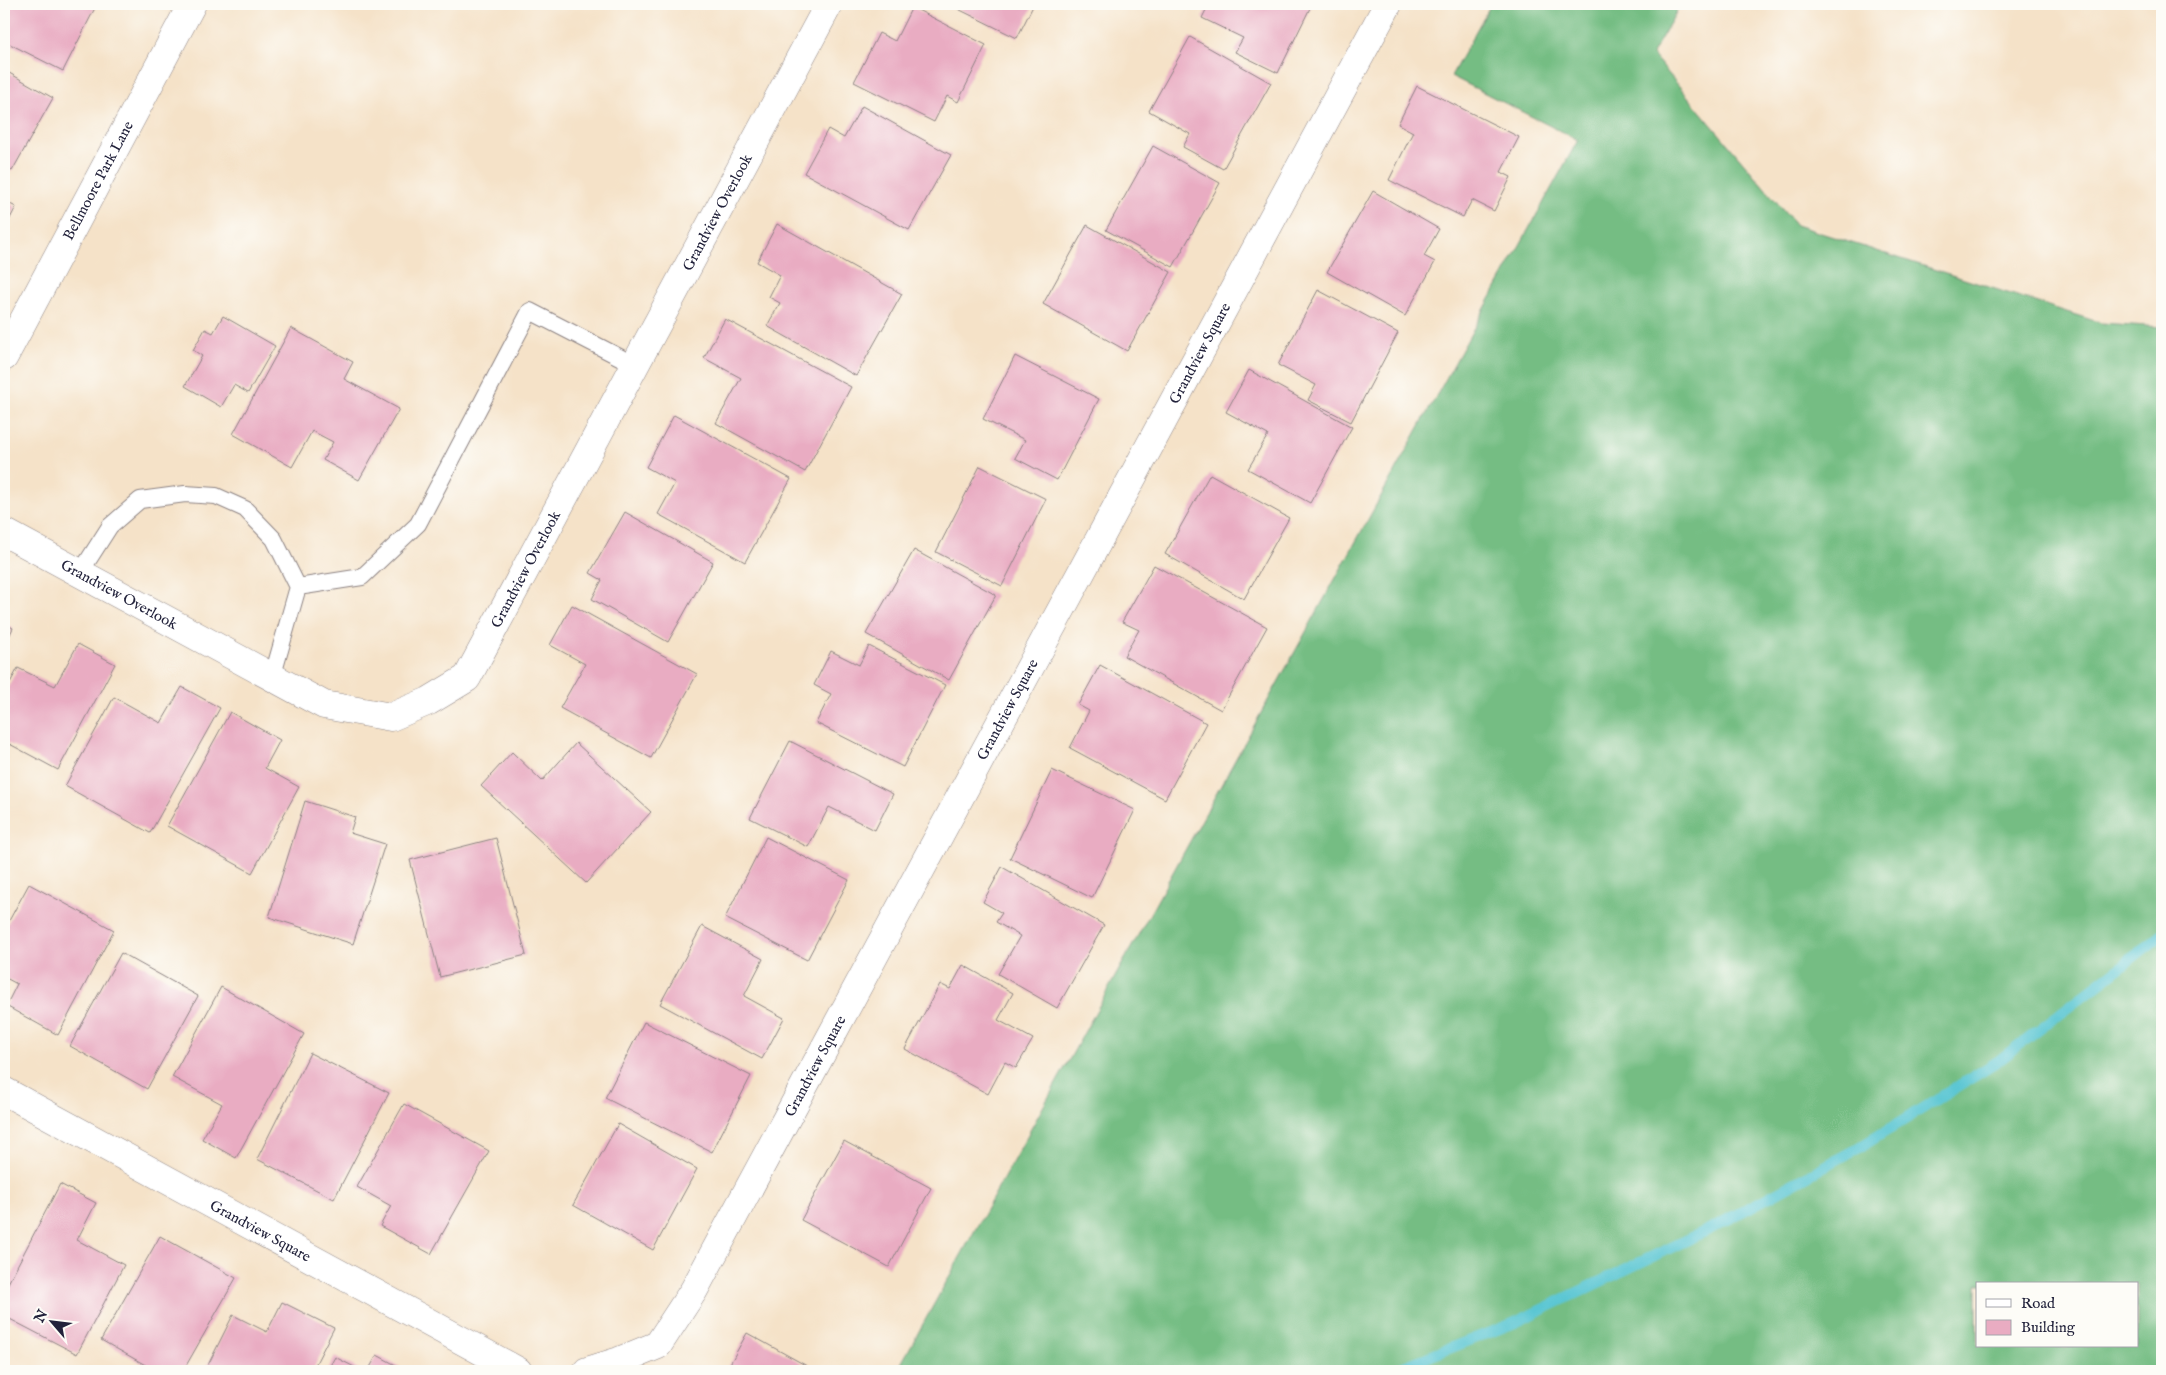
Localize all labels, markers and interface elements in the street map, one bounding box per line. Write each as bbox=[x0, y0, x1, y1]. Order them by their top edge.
street label: Bellmoore Park Lane bbox=[59, 118, 138, 243]
street label: Grandview Overlook bbox=[678, 150, 757, 274]
street label: Grandview Square bbox=[1165, 299, 1235, 407]
street label: Grandview Overlook bbox=[486, 507, 565, 631]
street label: Grandview Overlook bbox=[57, 555, 182, 634]
street label: Grandview Square bbox=[972, 656, 1042, 763]
street label: Grandview Square bbox=[780, 1012, 850, 1120]
street label: Grandview Square bbox=[207, 1195, 314, 1266]
legend bbox=[1976, 1282, 2138, 1348]
text: Road bbox=[2021, 1294, 2056, 1313]
north arrow bbox=[28, 1298, 78, 1348]
text: N bbox=[30, 1307, 52, 1327]
text: Building bbox=[2021, 1318, 2076, 1337]

